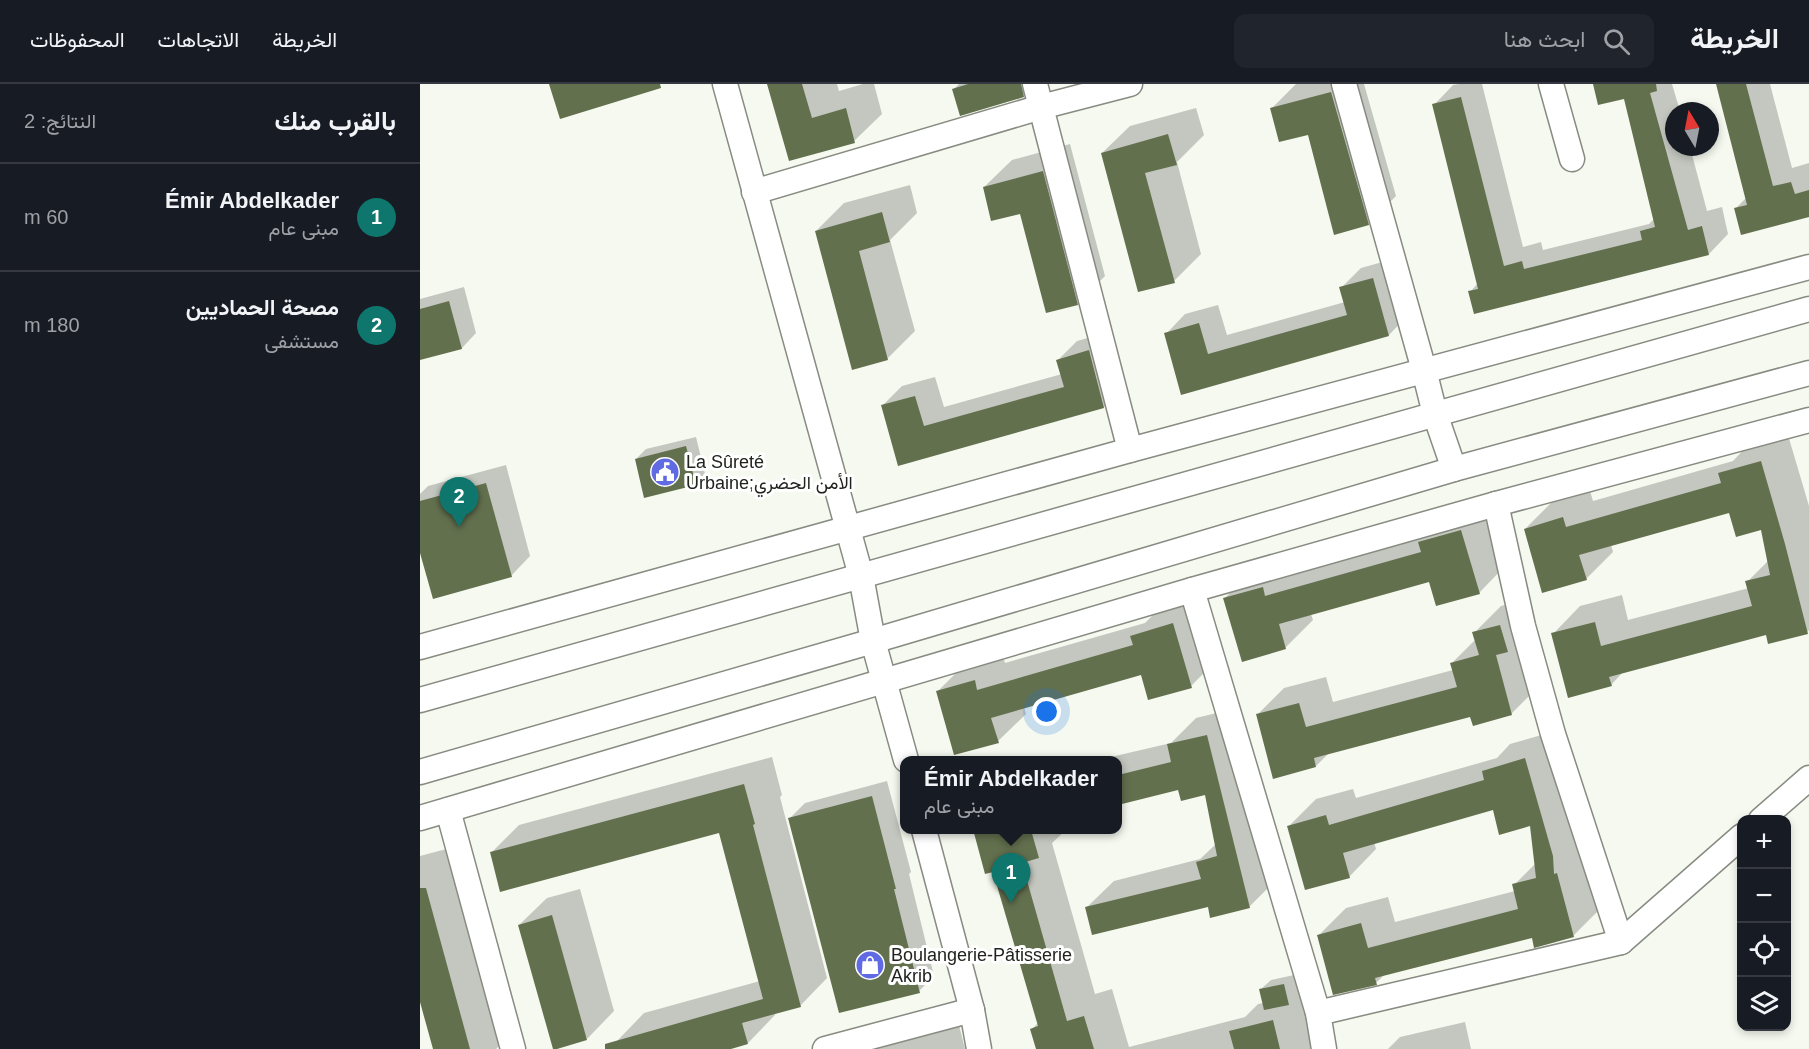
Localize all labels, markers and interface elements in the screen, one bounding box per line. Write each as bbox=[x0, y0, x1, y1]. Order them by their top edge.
search box bbox=[1234, 14, 1654, 68]
text: الخريطة bbox=[1690, 23, 1779, 54]
icon: search bbox=[1600, 25, 1633, 58]
text: ابحث هنا bbox=[1504, 27, 1585, 52]
text: المحفوظات bbox=[30, 28, 125, 51]
text: الاتجاهات bbox=[158, 28, 239, 51]
text: الخريطة bbox=[272, 28, 337, 51]
north arrow bbox=[1665, 102, 1719, 156]
text: بالقرب منك bbox=[275, 106, 396, 136]
text: النتائج: 2 bbox=[24, 110, 96, 132]
text: Émir Abdelkader bbox=[165, 188, 339, 213]
text: 60 m bbox=[24, 206, 68, 228]
text: 1 bbox=[371, 206, 382, 228]
text: مبنى عام bbox=[269, 217, 339, 239]
text: مصحة الحماديين bbox=[186, 295, 339, 320]
text: 180 m bbox=[24, 314, 80, 336]
text: 2 bbox=[371, 314, 382, 336]
text: مستشفى bbox=[264, 330, 339, 352]
place label: La Sûreté Urbaine;الأمن الحضري bbox=[686, 452, 853, 498]
public building icon: La Sûreté Urbaine;الأمن الحضري bbox=[649, 456, 681, 488]
pin: 2 bbox=[440, 478, 478, 527]
your location bbox=[1032, 697, 1061, 726]
popup bbox=[900, 756, 1122, 834]
text: Émir Abdelkader bbox=[924, 766, 1098, 791]
text: مبنى عام bbox=[924, 795, 994, 817]
map controls bbox=[1737, 815, 1791, 1031]
button: + bbox=[1737, 815, 1791, 869]
pin: 1 bbox=[992, 854, 1030, 903]
button: − bbox=[1737, 869, 1791, 923]
button: locate bbox=[1737, 923, 1791, 977]
place label: Boulangerie-Pâtisserie Akrib bbox=[891, 945, 1072, 986]
shop icon: Boulangerie-Pâtisserie Akrib bbox=[854, 949, 886, 981]
button: layers bbox=[1737, 977, 1791, 1031]

